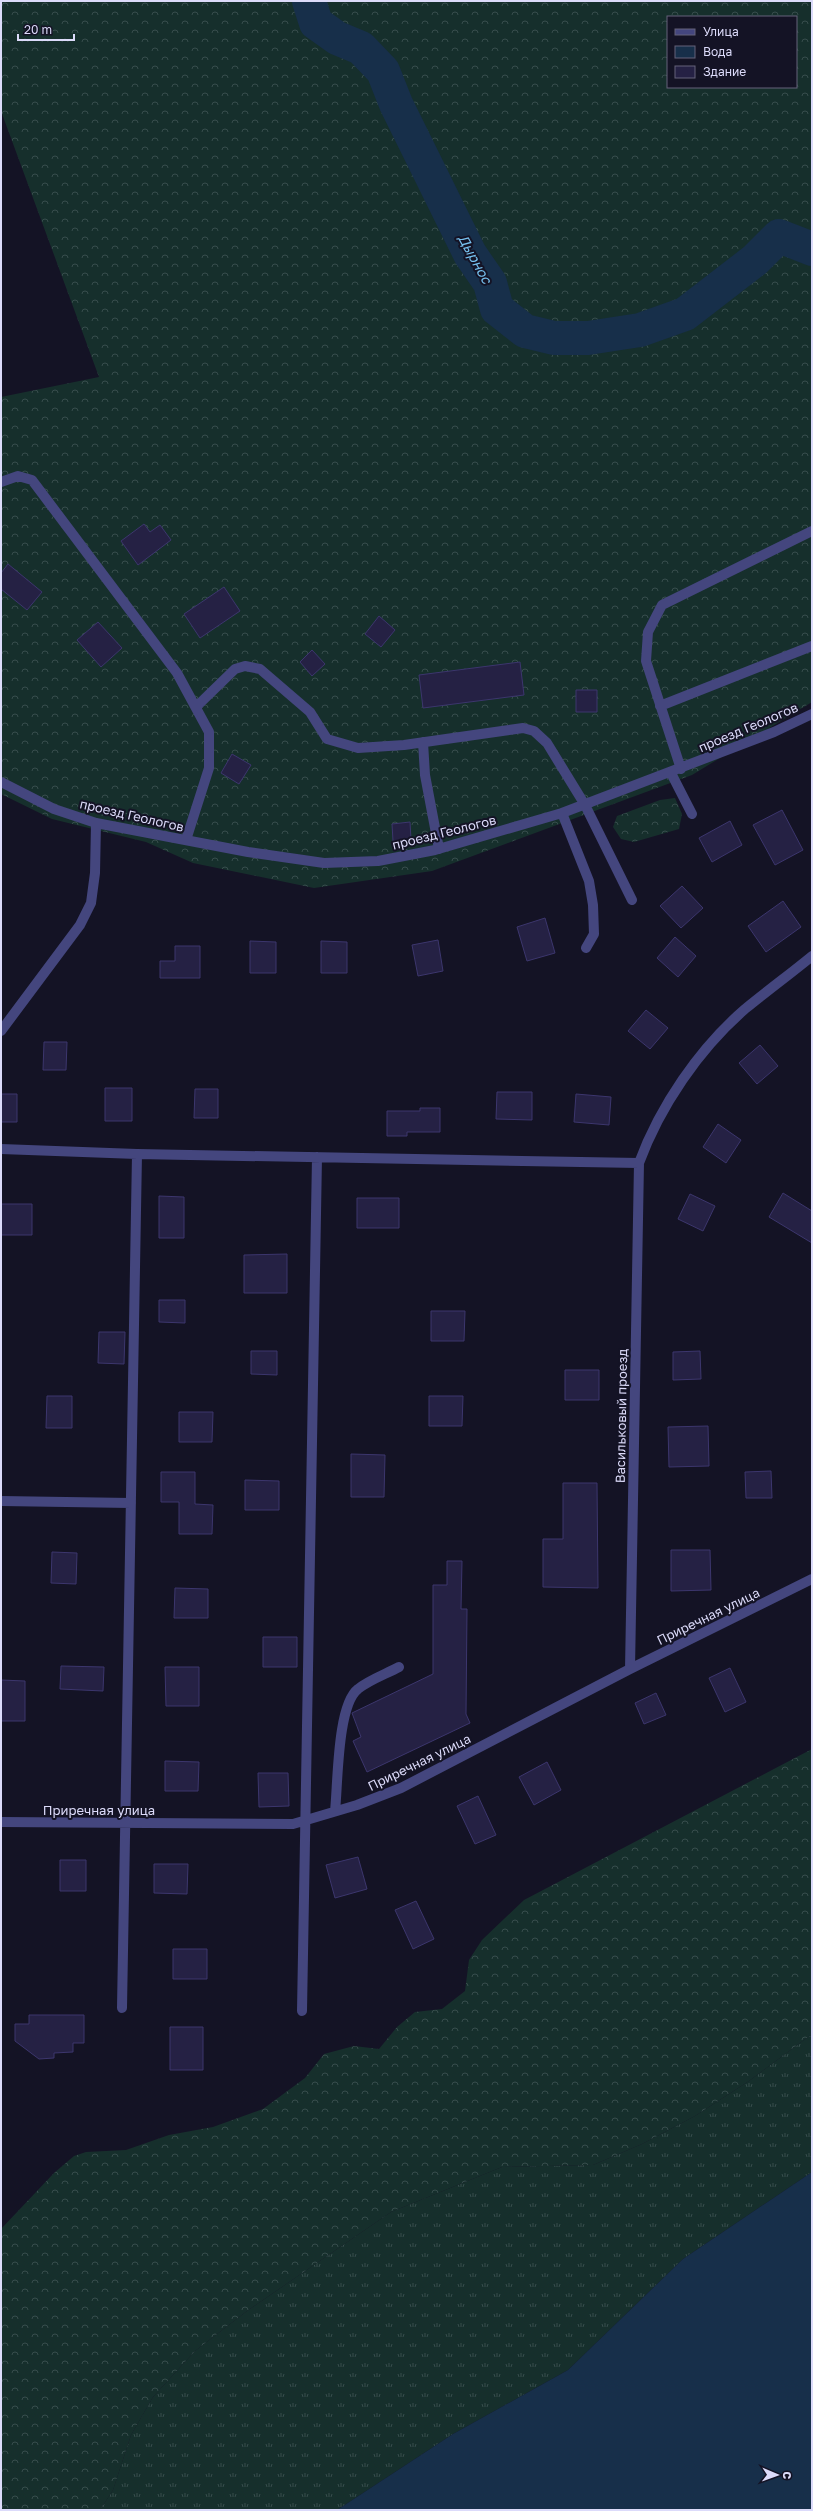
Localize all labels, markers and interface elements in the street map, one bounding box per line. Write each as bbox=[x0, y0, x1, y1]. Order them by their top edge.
scale bar bbox=[18, 16, 74, 42]
legend bbox=[667, 16, 797, 88]
text: 20 m bbox=[24, 22, 52, 37]
text: Улица bbox=[703, 24, 739, 39]
text: Вода bbox=[703, 44, 732, 59]
text: Здание bbox=[703, 64, 746, 79]
water label: Дырнос bbox=[455, 230, 497, 288]
street label: проезд Геологов bbox=[696, 699, 800, 755]
street label: проезд Геологов bbox=[78, 795, 186, 835]
street label: проезд Геологов bbox=[390, 811, 498, 853]
street label: Васильковый проезд bbox=[612, 1349, 630, 1483]
street label: Приречная улица bbox=[654, 1584, 762, 1648]
street label: Приречная улица bbox=[365, 1730, 473, 1794]
street label: Приречная улица bbox=[43, 1802, 155, 1818]
north arrow bbox=[757, 2455, 797, 2495]
text: С bbox=[781, 2471, 794, 2480]

